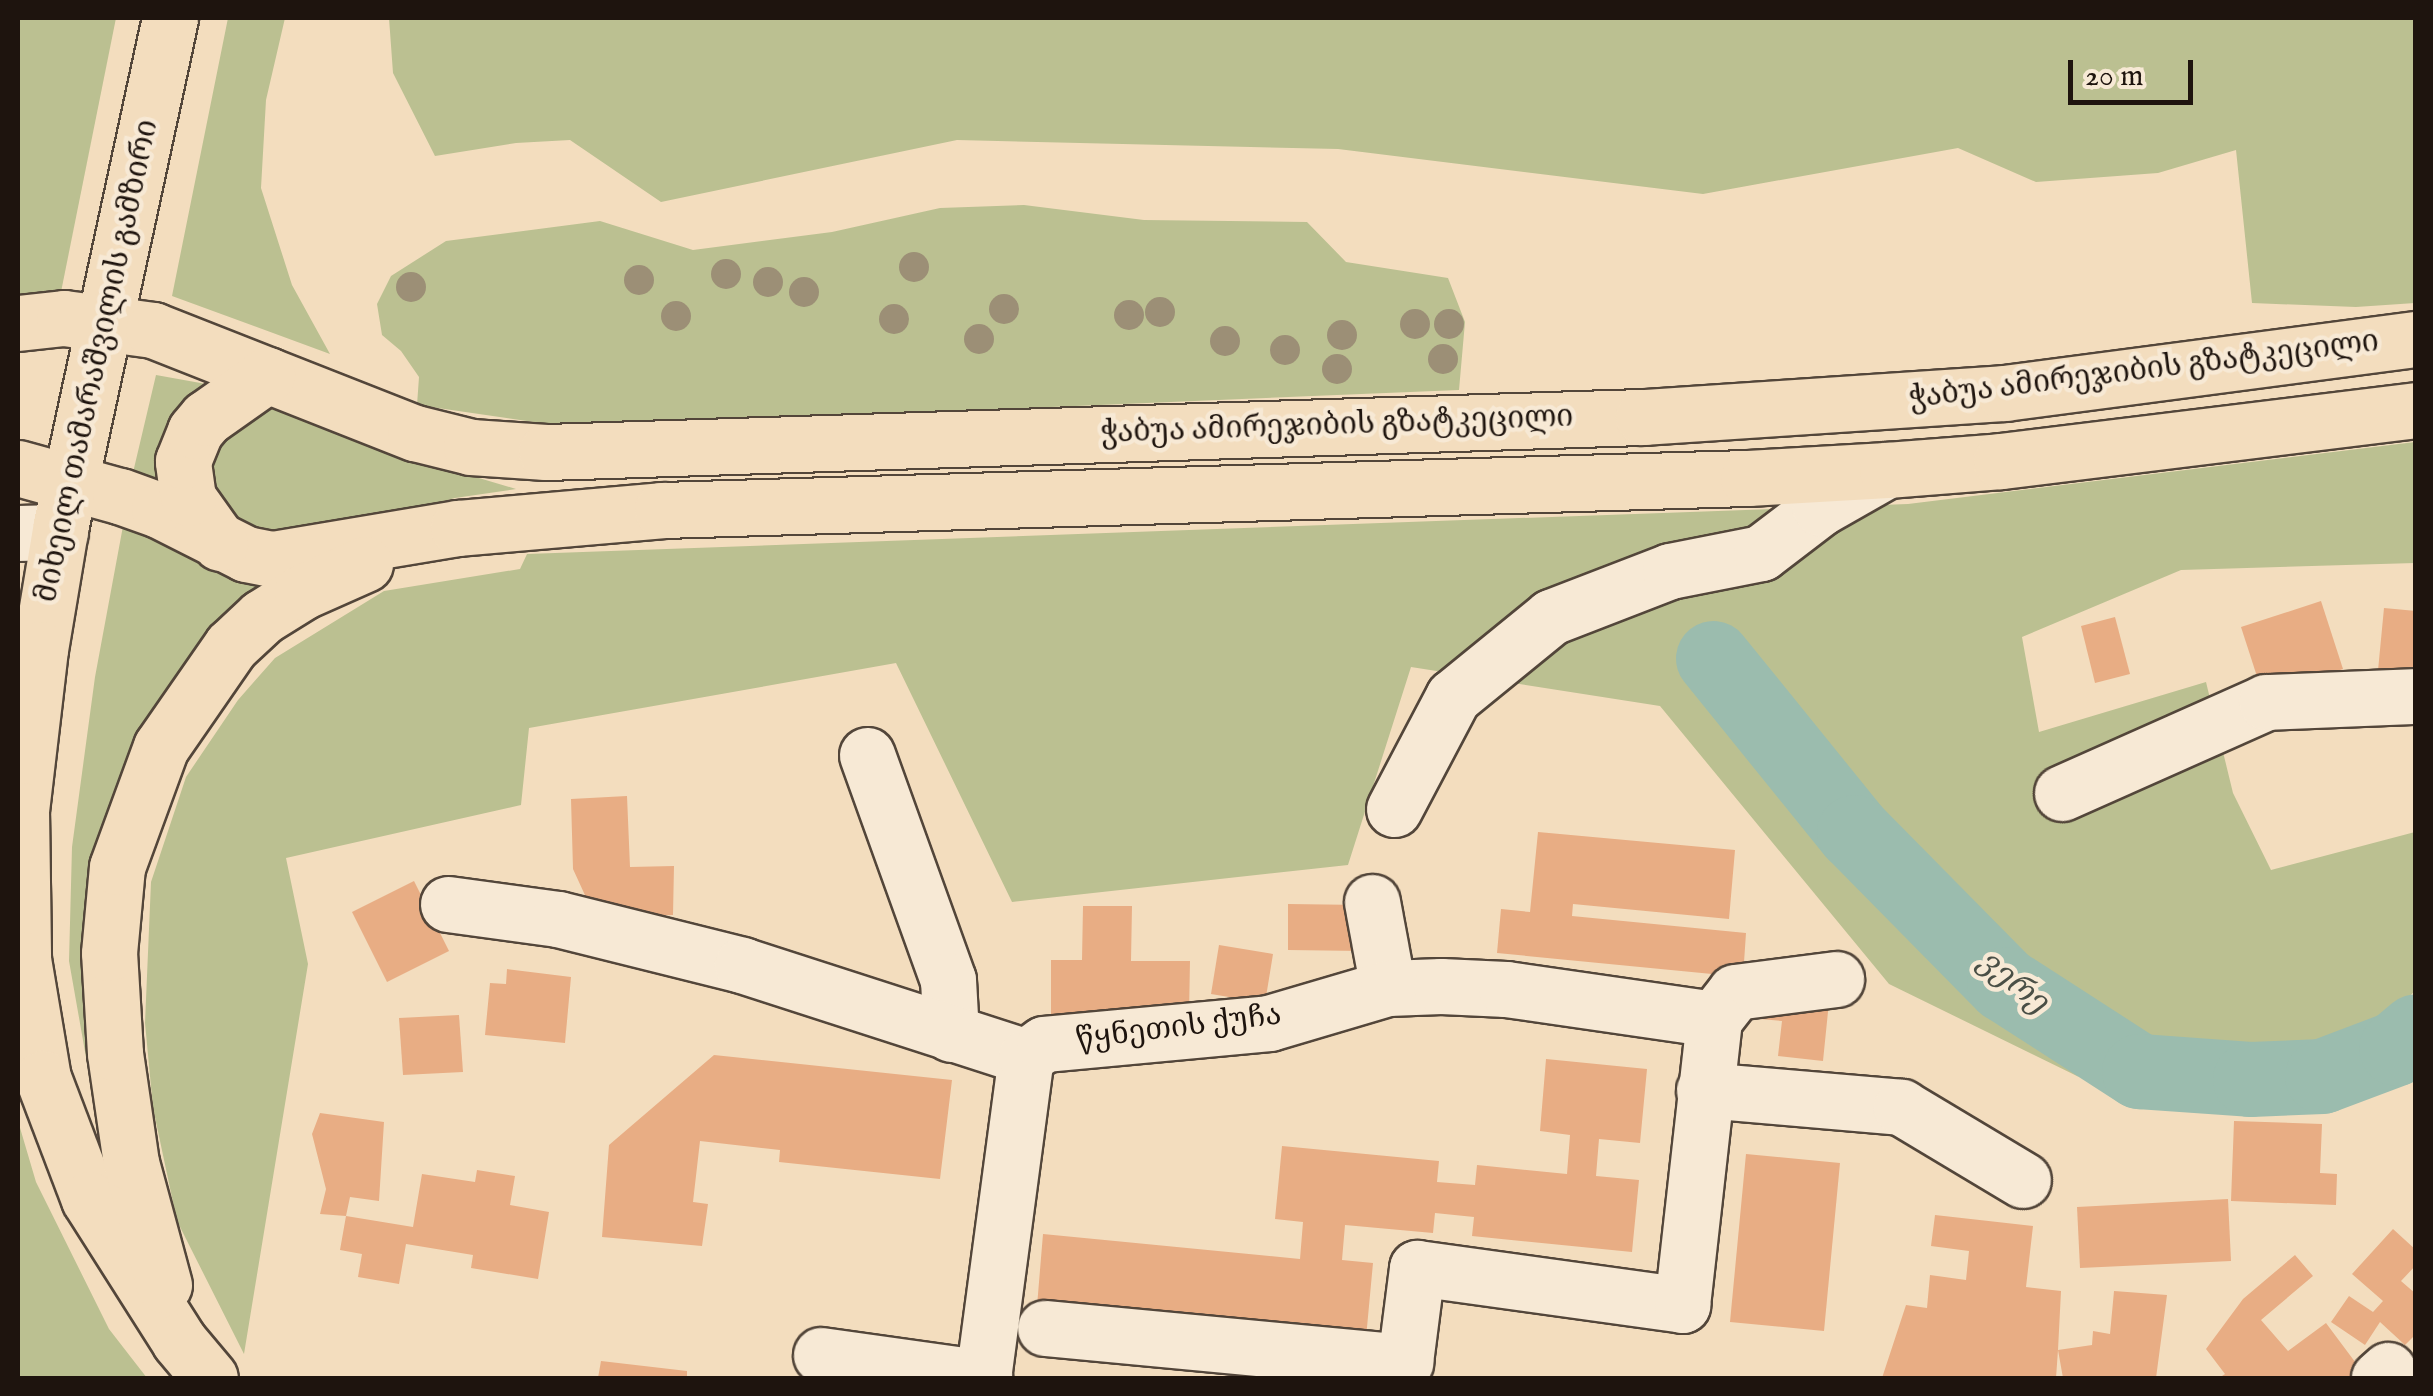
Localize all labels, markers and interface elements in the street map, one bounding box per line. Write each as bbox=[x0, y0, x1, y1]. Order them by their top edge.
scale bar bbox=[2073, 40, 2198, 102]
text: 20 m bbox=[2085, 58, 2144, 96]
street label: მიხეილ თამარაშვილის გამზირი bbox=[29, 117, 167, 605]
street label: ჭაბუა ამირეჯიბის გზატკეცილი bbox=[1907, 324, 2381, 418]
street label: ჭაბუა ამირეჯიბის გზატკეცილი bbox=[1100, 400, 1574, 452]
water label: ვერე bbox=[1969, 943, 2055, 1023]
street label: წყნეთის ქუჩა bbox=[1074, 998, 1284, 1058]

